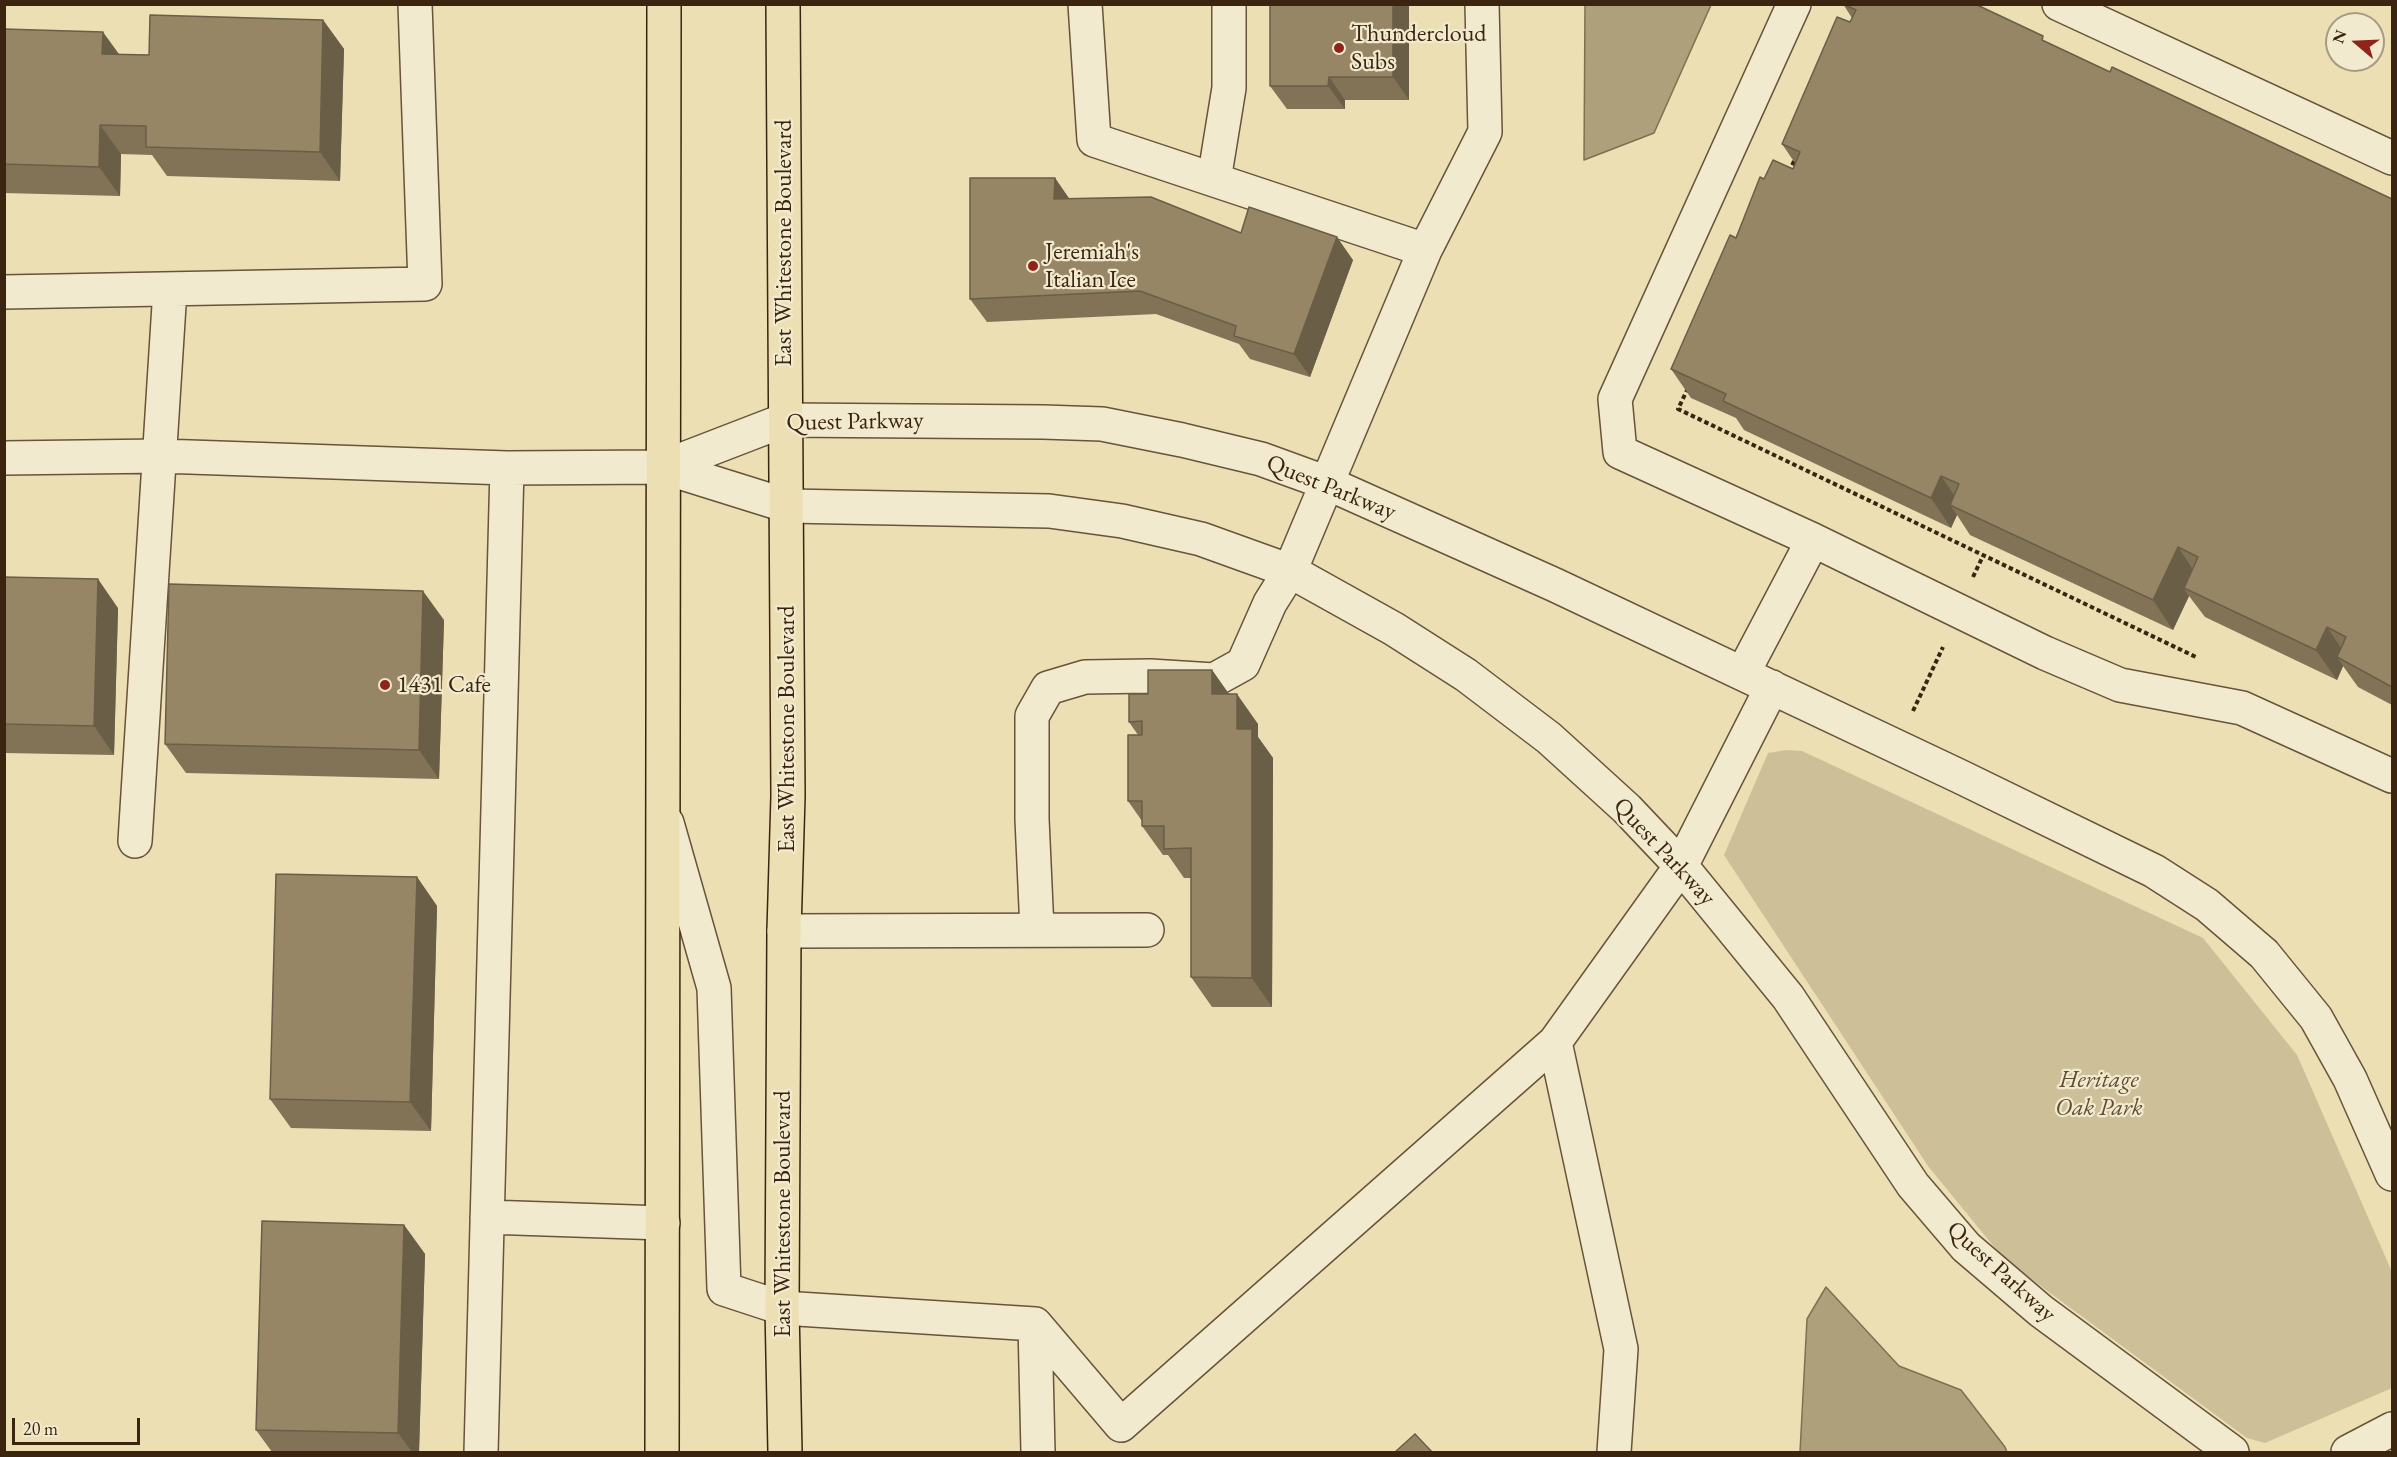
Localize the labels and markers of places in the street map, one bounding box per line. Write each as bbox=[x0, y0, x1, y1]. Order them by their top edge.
place label: Thundercloud Subs bbox=[1351, 20, 1486, 76]
marker: Thundercloud Subs bbox=[1332, 41, 1346, 55]
place label: Jeremiah's Italian Ice bbox=[1045, 238, 1139, 294]
marker: Jeremiah's Italian Ice bbox=[1026, 259, 1040, 273]
place label: 1431 Cafe bbox=[397, 671, 491, 699]
marker: 1431 Cafe bbox=[378, 678, 392, 692]

